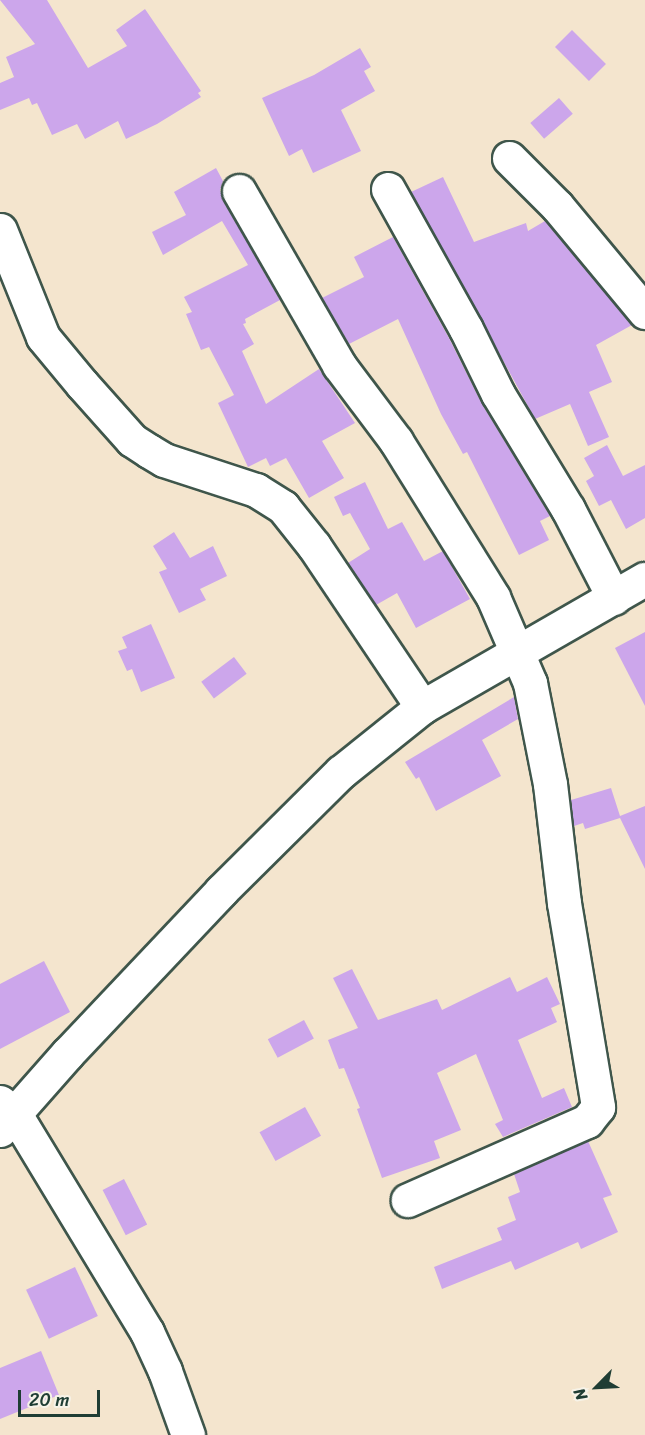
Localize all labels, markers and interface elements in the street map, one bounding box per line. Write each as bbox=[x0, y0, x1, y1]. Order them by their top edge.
north arrow bbox=[567, 1357, 627, 1417]
scale bar bbox=[21, 1378, 104, 1416]
text: 20 m bbox=[29, 1384, 69, 1416]
text: N bbox=[565, 1384, 596, 1405]

